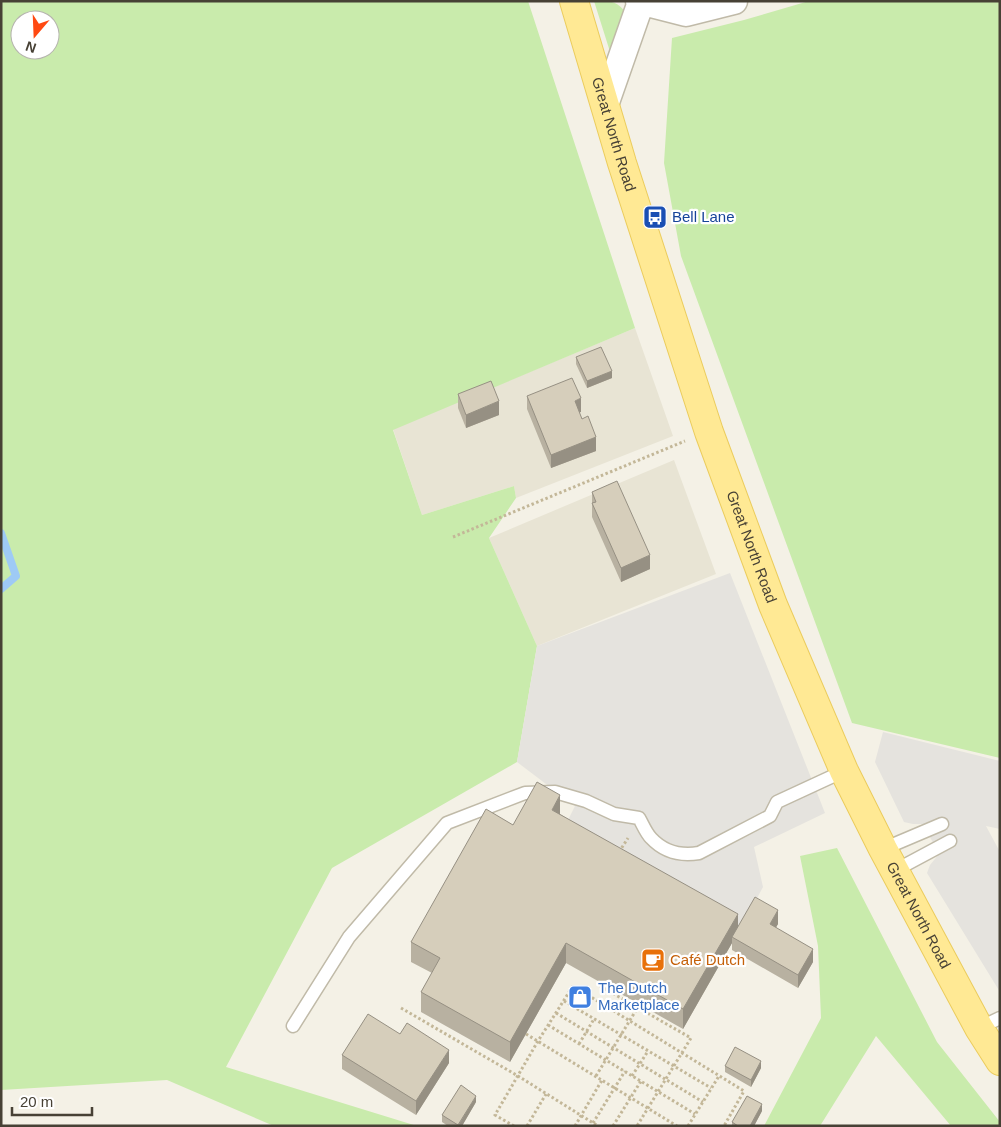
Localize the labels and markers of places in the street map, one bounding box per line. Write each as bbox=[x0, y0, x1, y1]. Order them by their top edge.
bus stop icon: Bell Lane bbox=[642, 204, 668, 230]
place label: Bell Lane bbox=[672, 208, 735, 225]
cafe icon: Café Dutch bbox=[640, 947, 666, 973]
place label: Café Dutch bbox=[670, 951, 745, 968]
place label: The Dutch Marketplace bbox=[598, 979, 680, 1013]
shop icon: The Dutch Marketplace bbox=[567, 984, 593, 1010]

